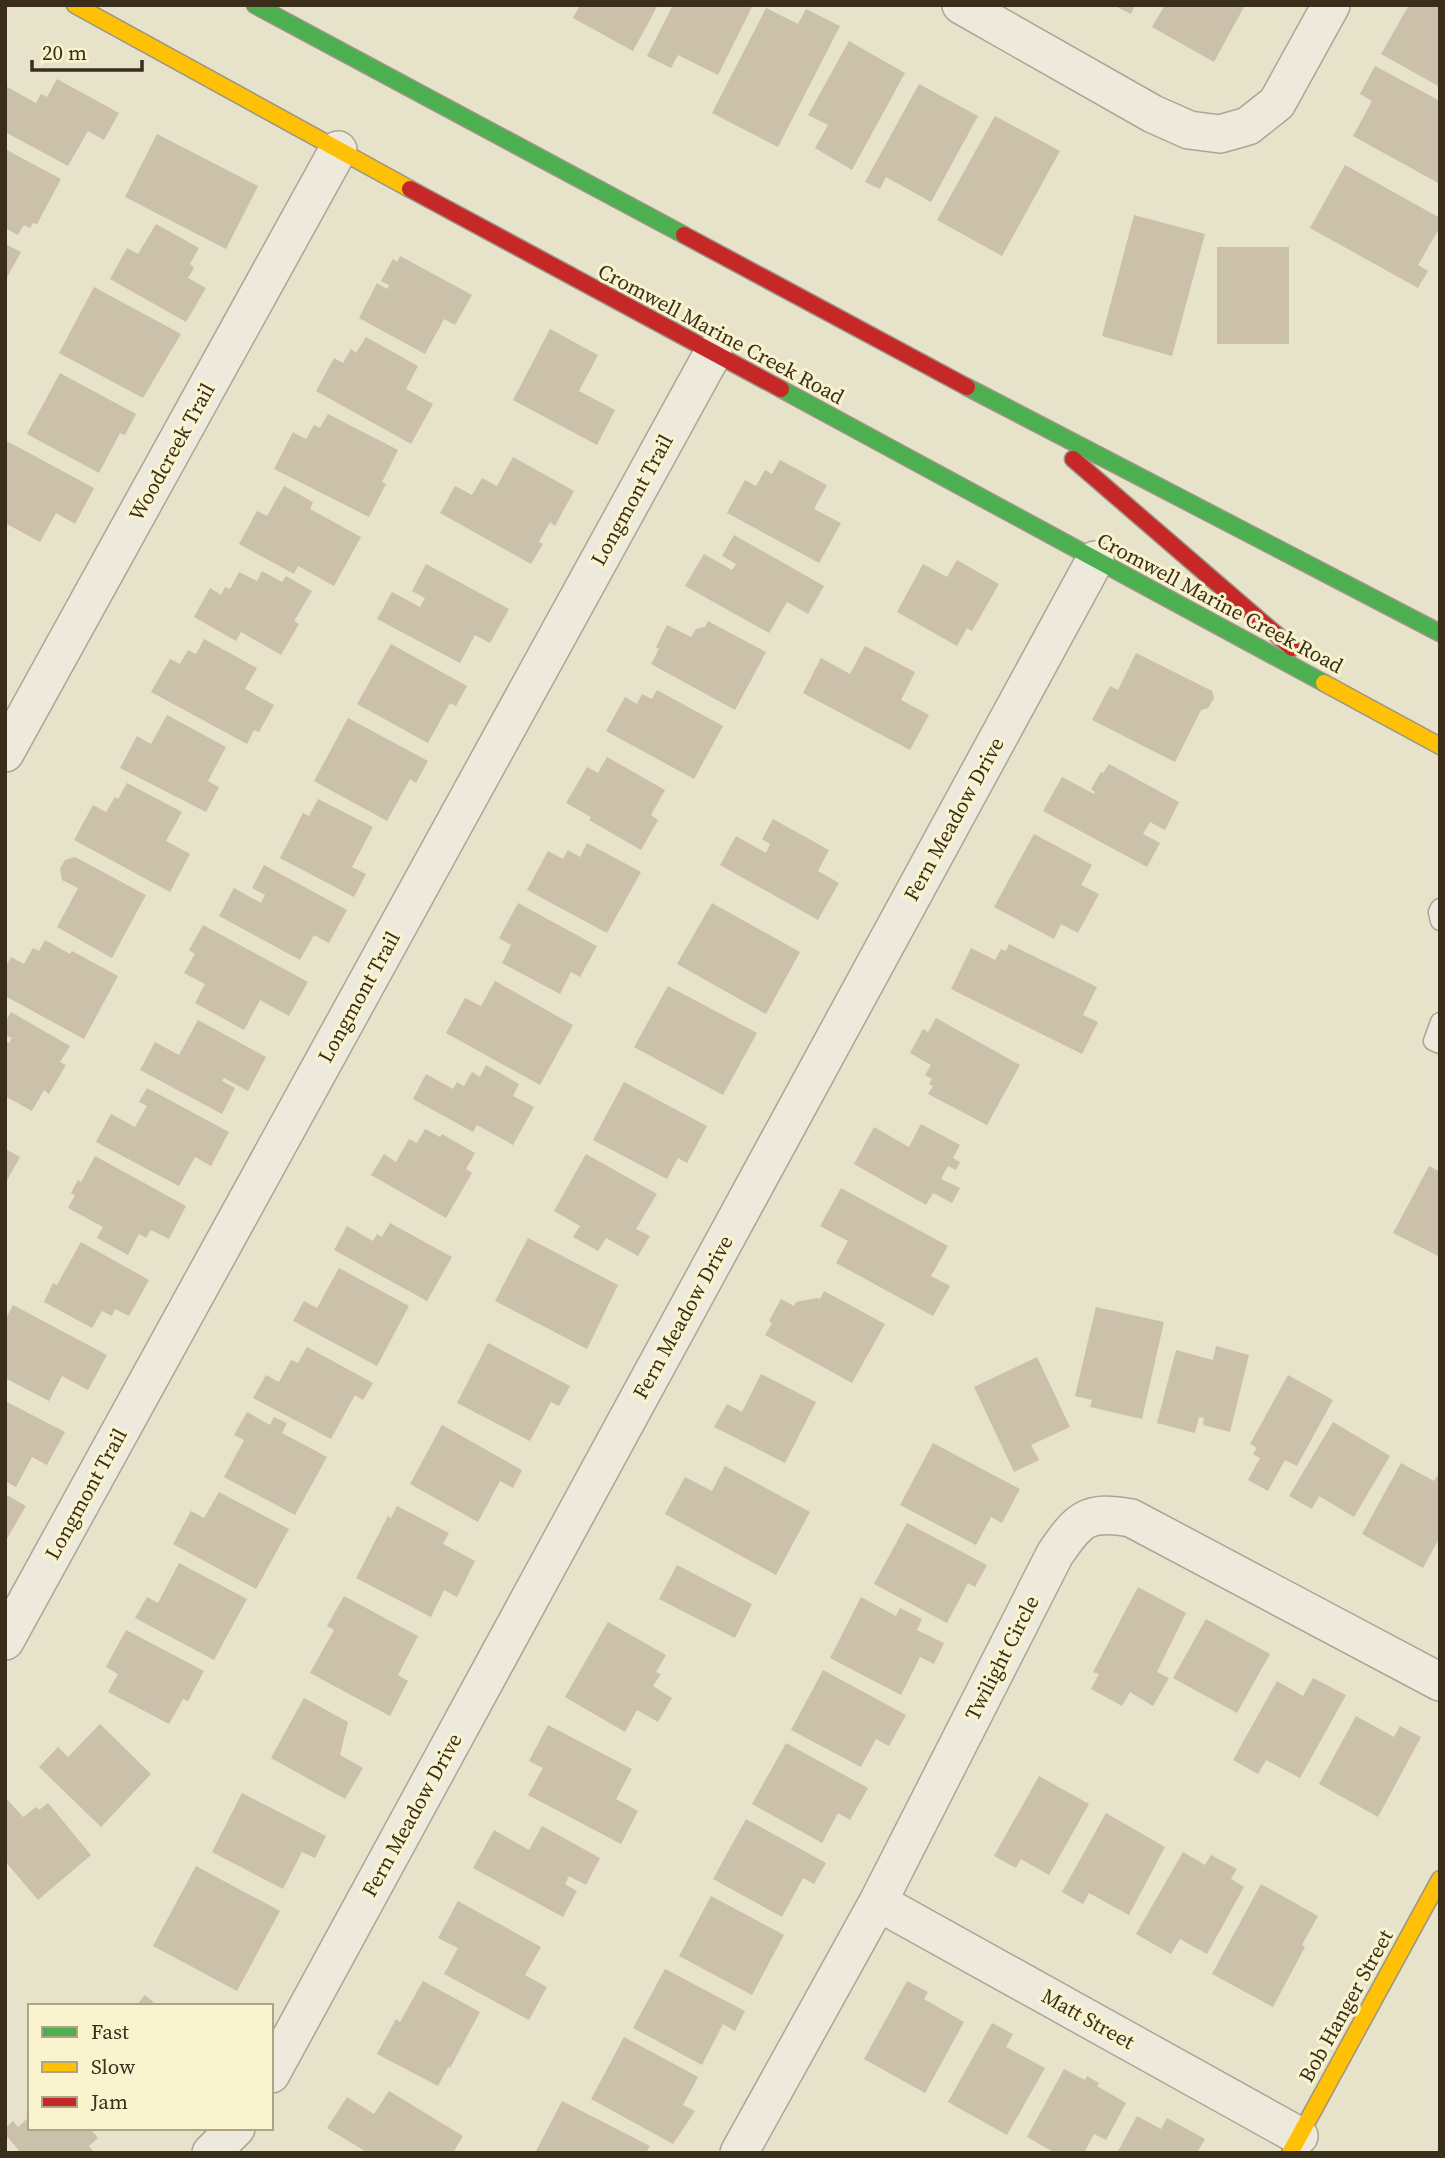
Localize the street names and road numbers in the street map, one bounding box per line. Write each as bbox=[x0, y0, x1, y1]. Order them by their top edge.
street label: Cromwell Marine Creek Road bbox=[593, 256, 850, 411]
street label: Woodcreek Trail bbox=[122, 378, 221, 526]
street label: Longmont Trail bbox=[584, 429, 680, 571]
street label: Cromwell Marine Creek Road bbox=[1092, 525, 1349, 680]
street label: Fern Meadow Drive bbox=[896, 732, 1011, 906]
street label: Longmont Trail bbox=[311, 926, 407, 1068]
street label: Fern Meadow Drive bbox=[625, 1230, 740, 1404]
street label: Longmont Trail bbox=[38, 1423, 134, 1565]
street label: Twilight Circle bbox=[958, 1590, 1046, 1725]
street label: Fern Meadow Drive bbox=[354, 1728, 469, 1902]
street label: Bob Hanger Street bbox=[1292, 1924, 1400, 2087]
street label: Matt Street bbox=[1037, 1981, 1140, 2056]

